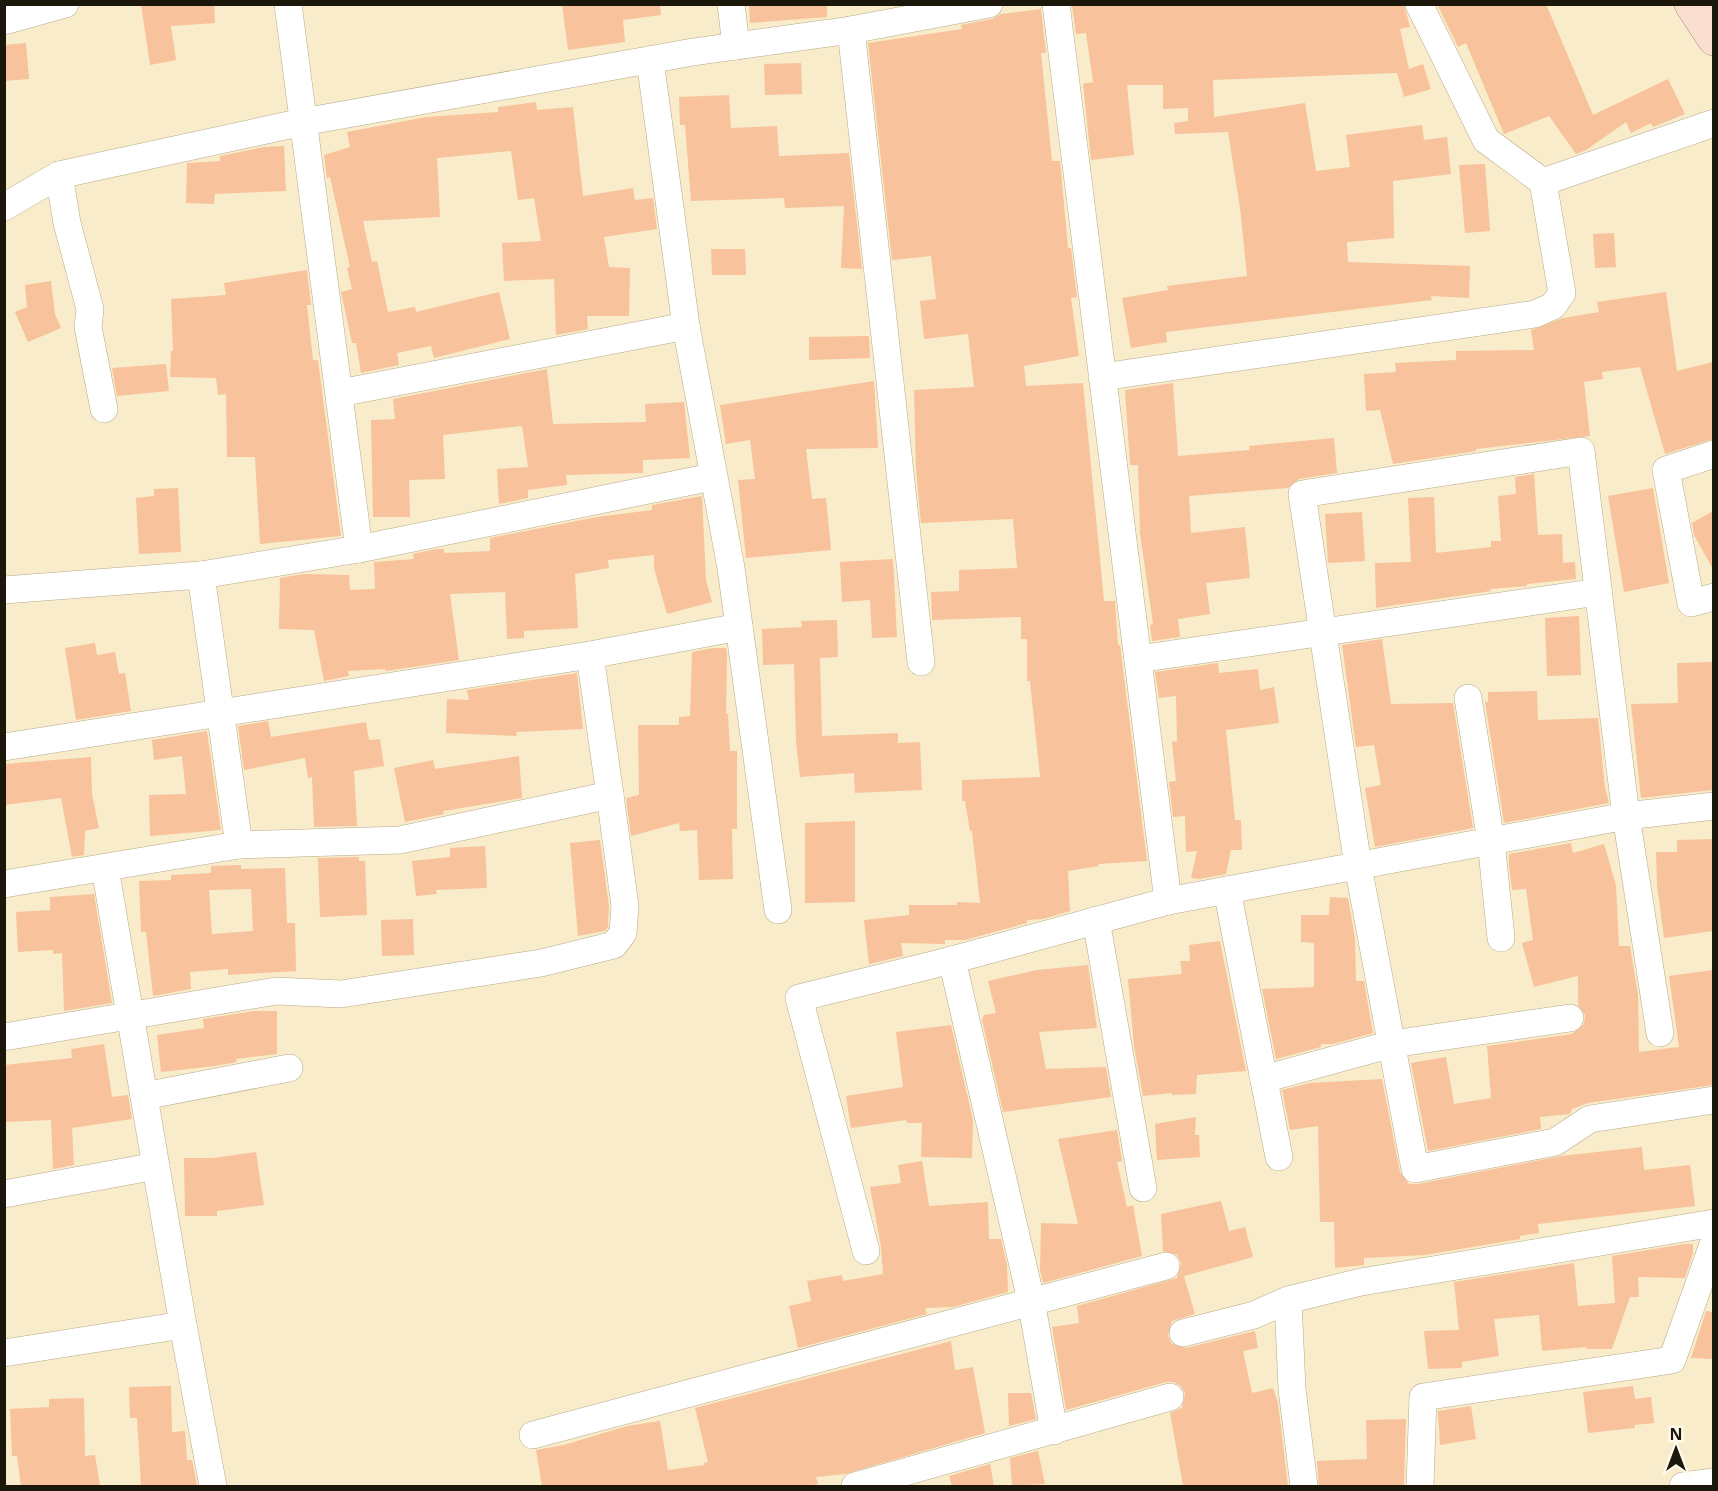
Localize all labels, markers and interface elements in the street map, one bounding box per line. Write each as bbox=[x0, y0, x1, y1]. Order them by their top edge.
north arrow bbox=[1646, 1419, 1706, 1479]
text: N bbox=[1669, 1423, 1683, 1445]

